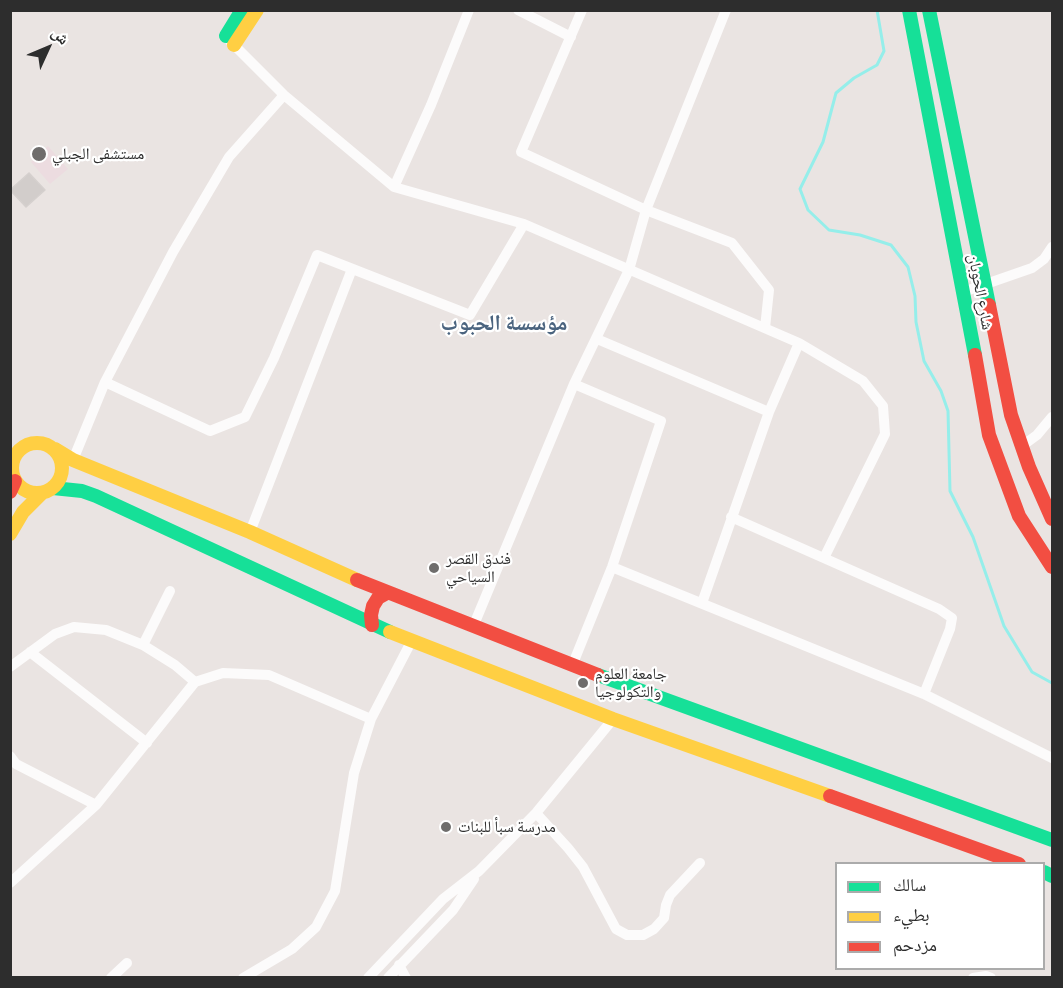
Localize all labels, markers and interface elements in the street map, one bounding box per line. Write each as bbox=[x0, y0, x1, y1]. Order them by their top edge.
north arrow bbox=[18, 18, 78, 78]
text: ش bbox=[48, 22, 74, 49]
place label: مستشفى الجبلي bbox=[52, 144, 144, 164]
marker: مستشفى الجبلي bbox=[30, 145, 48, 163]
street label: شارع الحوبان bbox=[963, 252, 997, 332]
district label: مؤسسة الحبوب bbox=[440, 311, 568, 337]
place label: فندق القصر السياحي bbox=[446, 549, 511, 587]
marker: فندق القصر السياحي bbox=[427, 561, 441, 575]
place label: جامعة العلوم والتكولوجيا bbox=[595, 664, 667, 702]
marker: جامعة العلوم والتكولوجيا bbox=[576, 676, 590, 690]
place label: مدرسة سبأ للبنات bbox=[458, 817, 556, 837]
marker: مدرسة سبأ للبنات bbox=[439, 820, 453, 834]
legend bbox=[835, 862, 1045, 970]
text: سالك bbox=[893, 873, 926, 896]
text: بطيء bbox=[893, 903, 930, 926]
text: مزدحم bbox=[893, 933, 937, 956]

